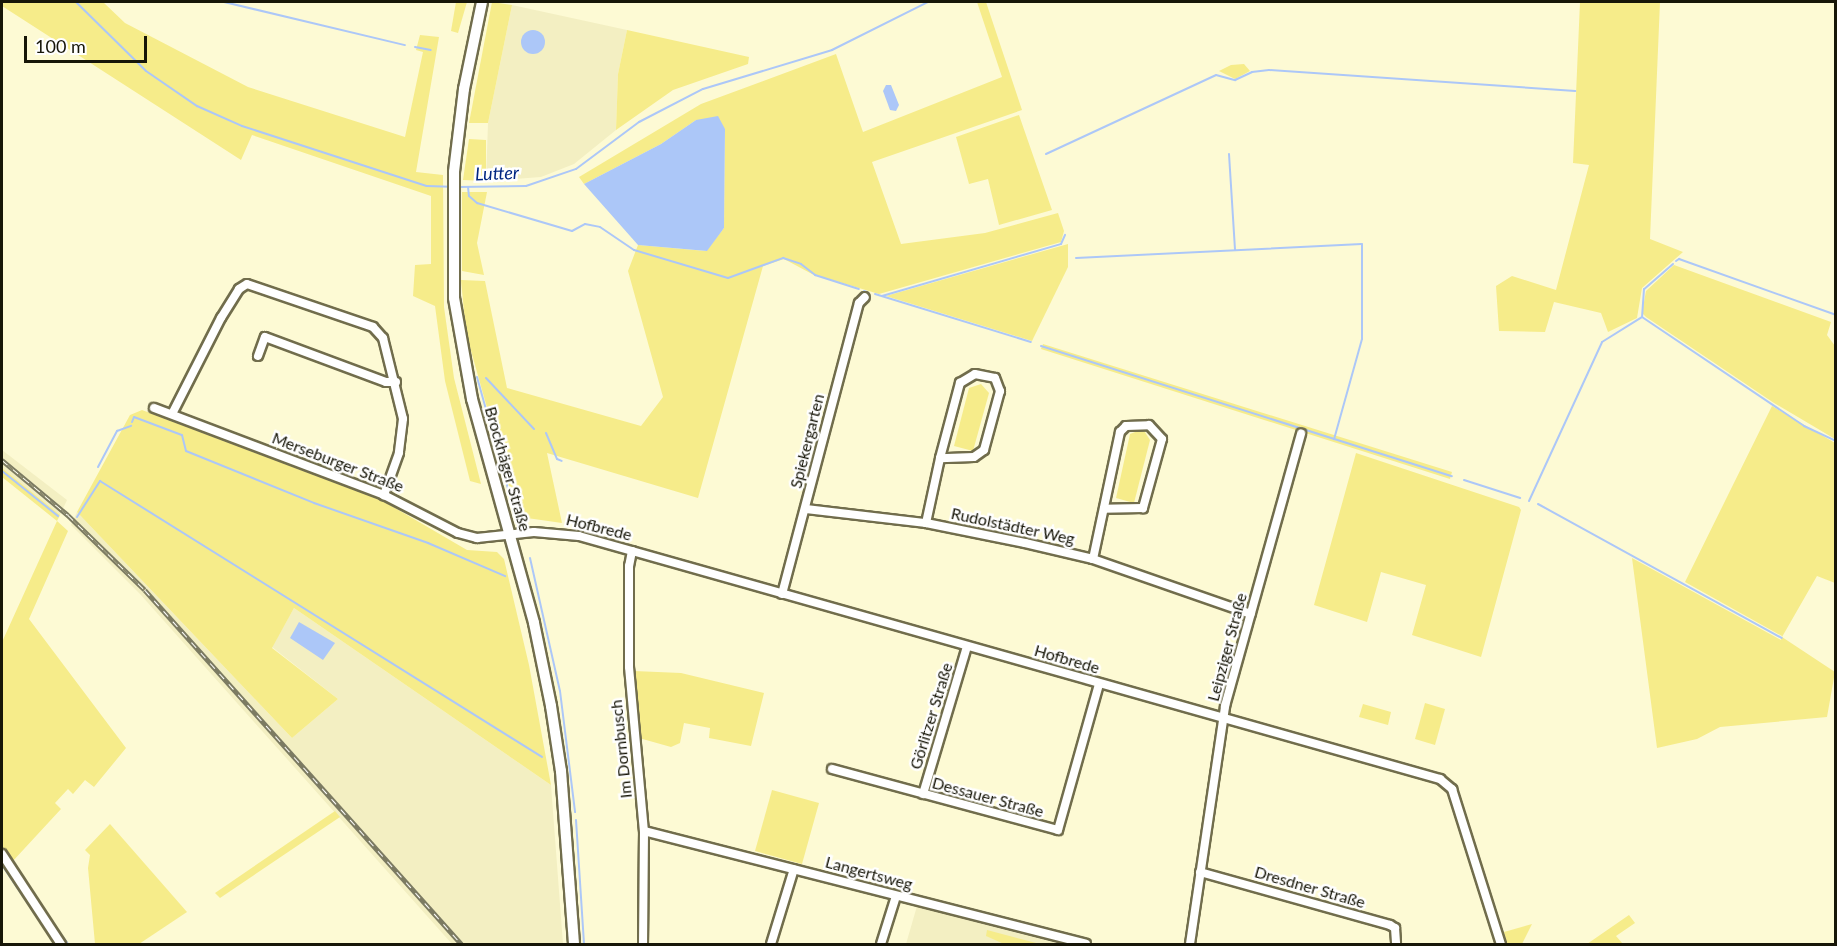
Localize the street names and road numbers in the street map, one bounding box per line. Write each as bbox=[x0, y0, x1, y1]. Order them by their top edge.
street label: Spiekergarten bbox=[786, 392, 828, 490]
street label: Brockhäger Straße bbox=[481, 404, 535, 534]
street label: Merseburger Straße bbox=[269, 428, 407, 496]
street label: Rudolstädter Weg bbox=[949, 503, 1077, 549]
street label: Hofbrede bbox=[564, 510, 634, 544]
street label: Leipziger Straße bbox=[1203, 591, 1251, 703]
street label: Hofbrede bbox=[1032, 641, 1102, 677]
street label: Görlitzer Straße bbox=[906, 660, 956, 772]
street label: Im Dornbusch bbox=[606, 699, 636, 799]
street label: Dessauer Straße bbox=[930, 773, 1046, 821]
street label: Langertsweg bbox=[823, 852, 915, 894]
street label: Dresdner Straße bbox=[1252, 862, 1368, 912]

